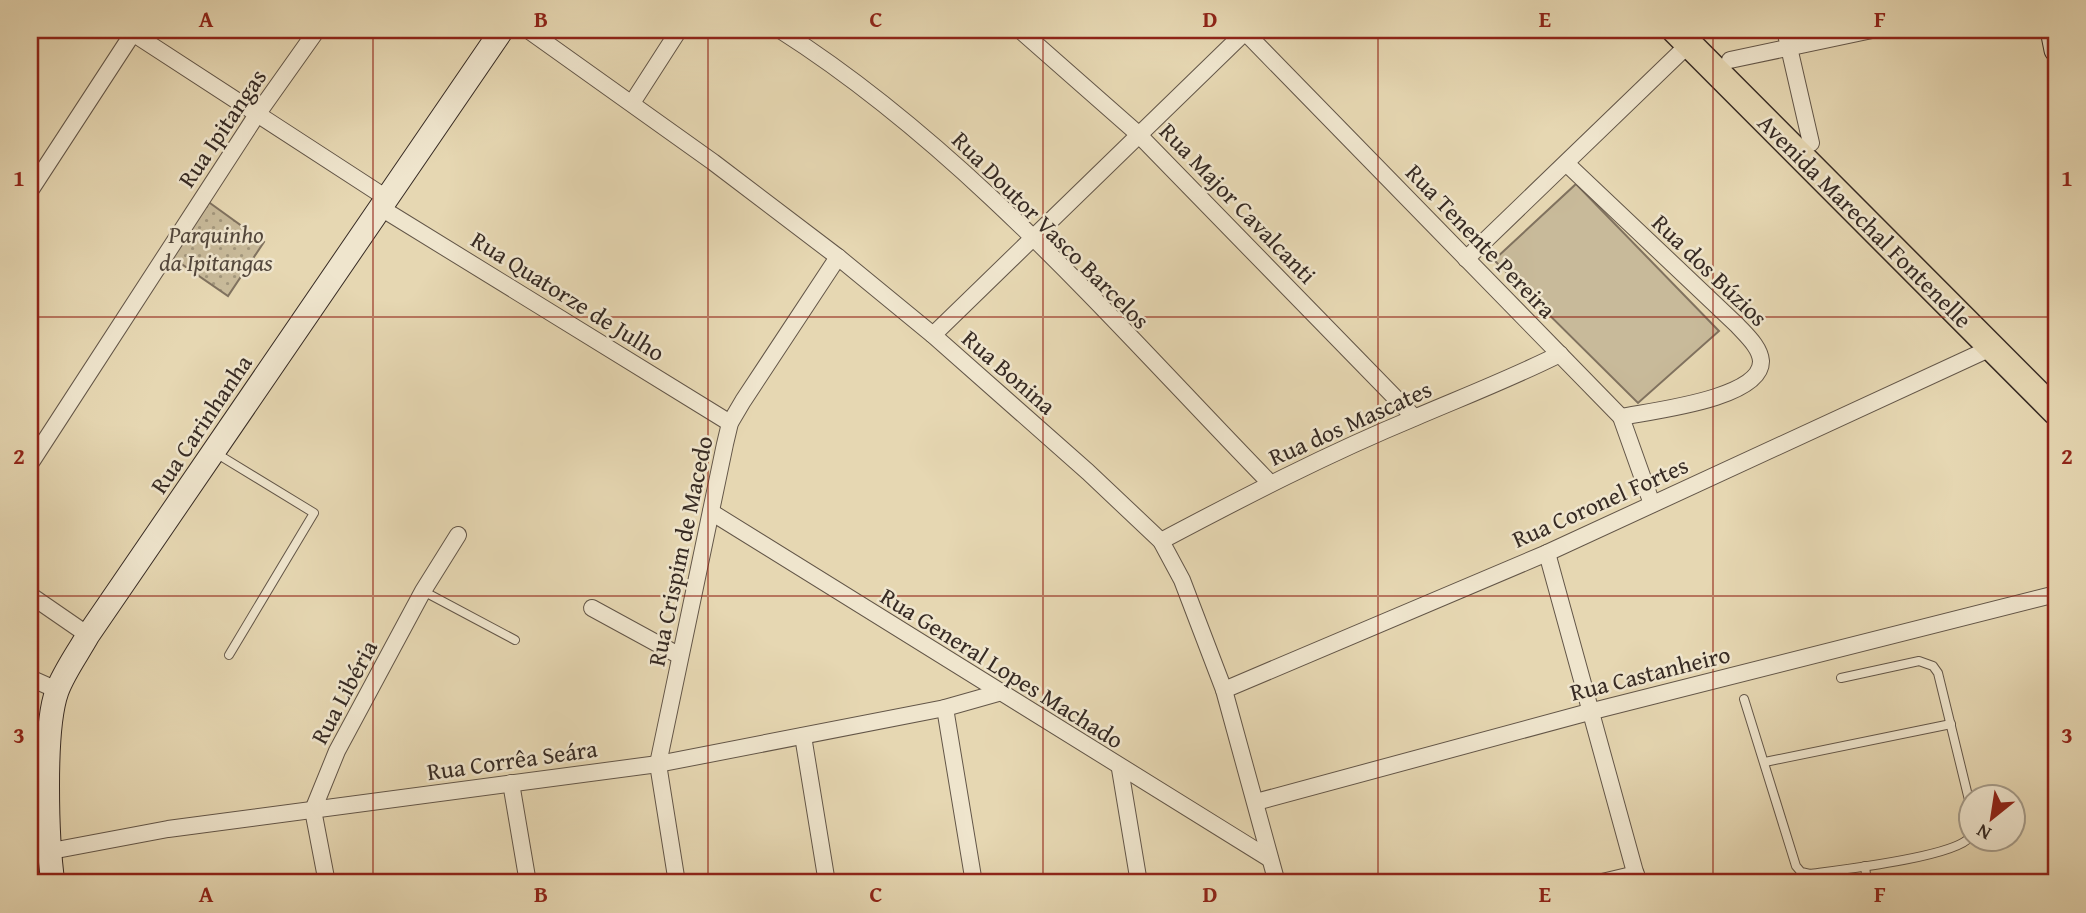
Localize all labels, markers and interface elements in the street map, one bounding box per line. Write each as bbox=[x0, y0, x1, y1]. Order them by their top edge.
text: A bbox=[199, 2, 214, 35]
text: B bbox=[534, 2, 548, 35]
text: C bbox=[869, 2, 883, 35]
text: D bbox=[1203, 2, 1218, 35]
text: E bbox=[1539, 2, 1551, 35]
text: F bbox=[1874, 2, 1886, 35]
street label: Rua Ipitangas bbox=[169, 62, 275, 194]
street label: Avenida Marechal Fontenelle bbox=[1750, 106, 1980, 336]
street label: Rua Major Cavalcanti bbox=[1152, 114, 1325, 292]
street label: Rua Doutor Vasco Barcelos bbox=[944, 123, 1158, 337]
street label: Rua Tenente Pereira bbox=[1398, 156, 1565, 327]
text: 1 bbox=[13, 161, 25, 194]
text: 1 bbox=[2061, 161, 2073, 194]
street label: Rua dos Búzios bbox=[1644, 206, 1776, 334]
park label: Parquinho da Ipitangas bbox=[159, 217, 273, 280]
street label: Rua Quatorze de Julho bbox=[464, 222, 672, 370]
street label: Rua Bonina bbox=[954, 321, 1064, 423]
street label: Rua Carinhanha bbox=[141, 347, 261, 501]
street label: Rua dos Mascates bbox=[1263, 371, 1437, 475]
street label: Rua Crispim de Macedo bbox=[638, 433, 722, 669]
text: 2 bbox=[13, 439, 25, 472]
text: 2 bbox=[2061, 439, 2073, 472]
street label: Rua Coronel Fortes bbox=[1506, 447, 1694, 557]
street label: Rua General Lopes Machado bbox=[874, 579, 1130, 757]
street label: Rua Libéria bbox=[302, 633, 386, 750]
street label: Rua Castanheiro bbox=[1566, 636, 1734, 710]
text: 3 bbox=[13, 718, 25, 751]
text: 3 bbox=[2061, 718, 2073, 751]
street label: Rua Corrêa Seára bbox=[425, 731, 600, 789]
north arrow bbox=[1956, 783, 2026, 853]
text: N bbox=[1971, 817, 1996, 848]
text: A bbox=[199, 877, 214, 910]
text: B bbox=[534, 877, 548, 910]
text: C bbox=[869, 877, 883, 910]
text: D bbox=[1203, 877, 1218, 910]
text: E bbox=[1539, 877, 1551, 910]
text: F bbox=[1874, 877, 1886, 910]

